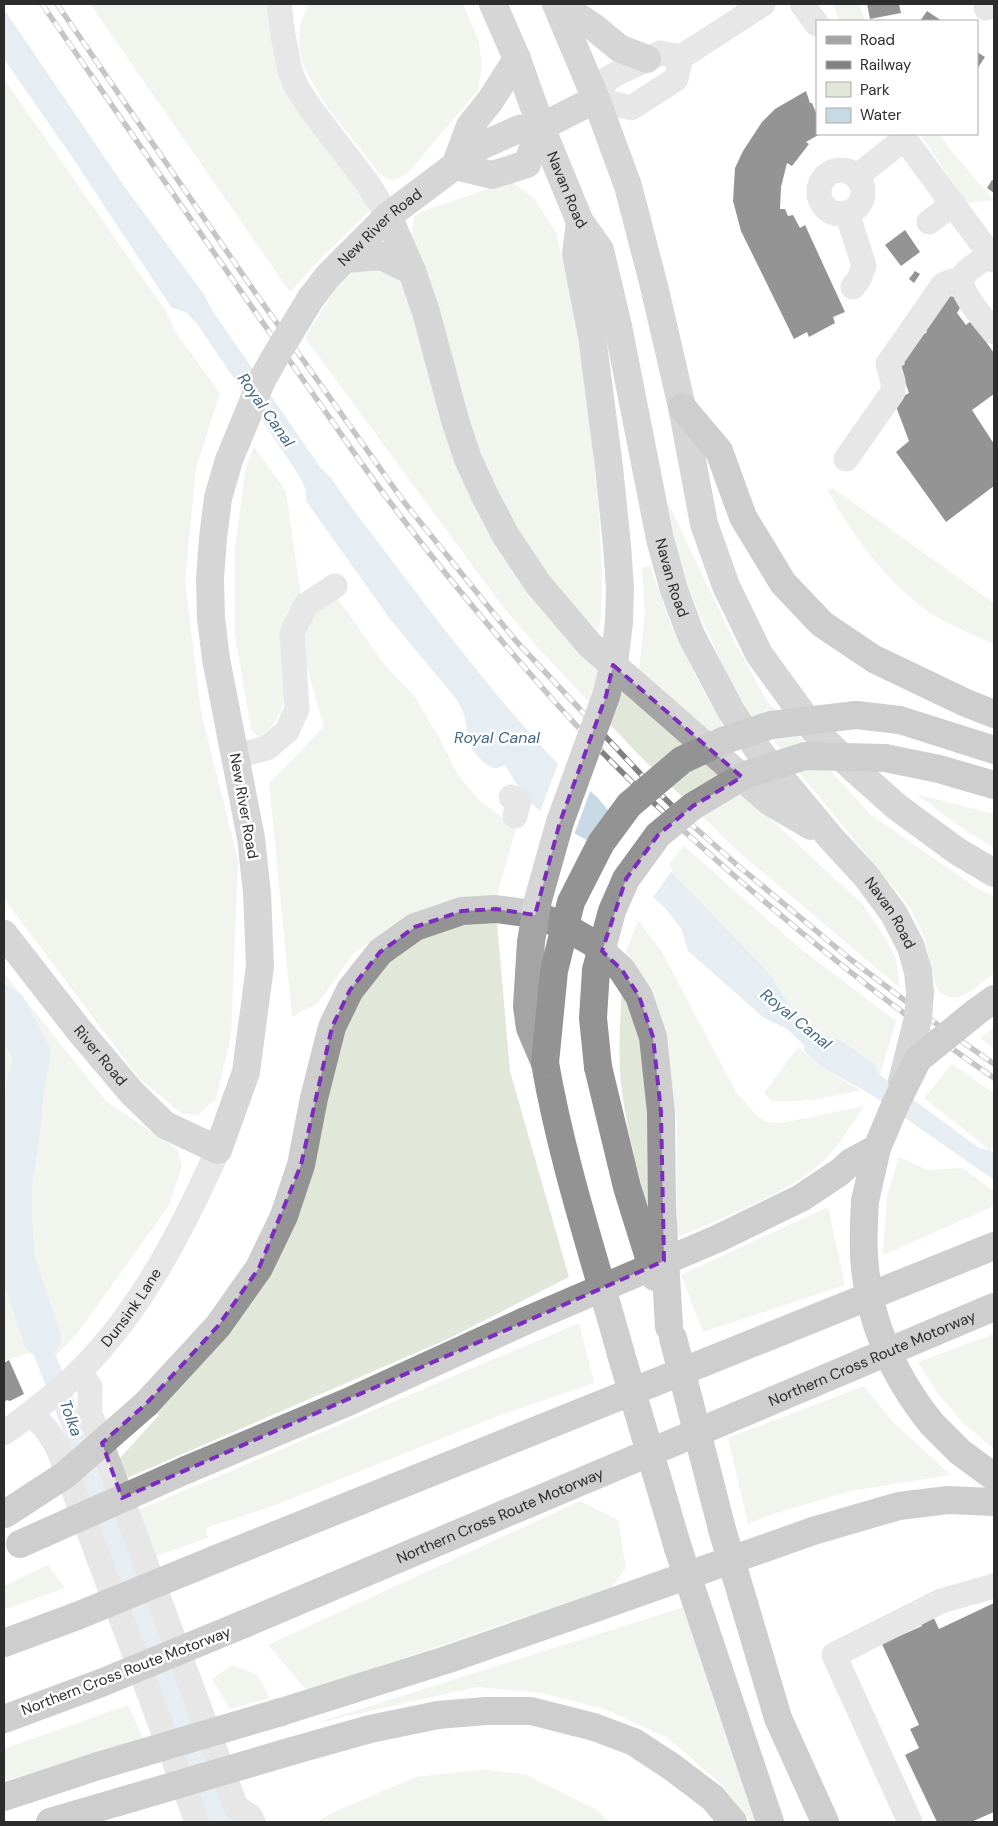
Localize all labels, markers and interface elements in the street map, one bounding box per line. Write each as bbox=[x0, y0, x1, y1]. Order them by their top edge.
legend bbox=[816, 20, 978, 135]
text: Road bbox=[860, 30, 895, 50]
text: Railway bbox=[860, 55, 912, 75]
text: Park bbox=[860, 80, 890, 100]
text: Water bbox=[860, 105, 902, 125]
street label: Navan Road bbox=[542, 148, 592, 233]
street label: New River Road bbox=[333, 184, 426, 271]
water label: Royal Canal bbox=[233, 369, 299, 451]
street label: Navan Road bbox=[650, 536, 693, 620]
water label: Royal Canal bbox=[454, 727, 540, 748]
street label: New River Road bbox=[225, 752, 263, 860]
street label: Navan Road bbox=[860, 873, 920, 952]
water label: Royal Canal bbox=[756, 984, 836, 1054]
street label: River Road bbox=[69, 1021, 132, 1090]
street label: Dunsink Lane bbox=[97, 1264, 166, 1351]
street label: Northern Cross Route Motorway bbox=[766, 1306, 979, 1411]
water label: Tolka bbox=[55, 1397, 87, 1439]
street label: Northern Cross Route Motorway bbox=[393, 1463, 607, 1568]
street label: Northern Cross Route Motorway bbox=[18, 1621, 234, 1720]

